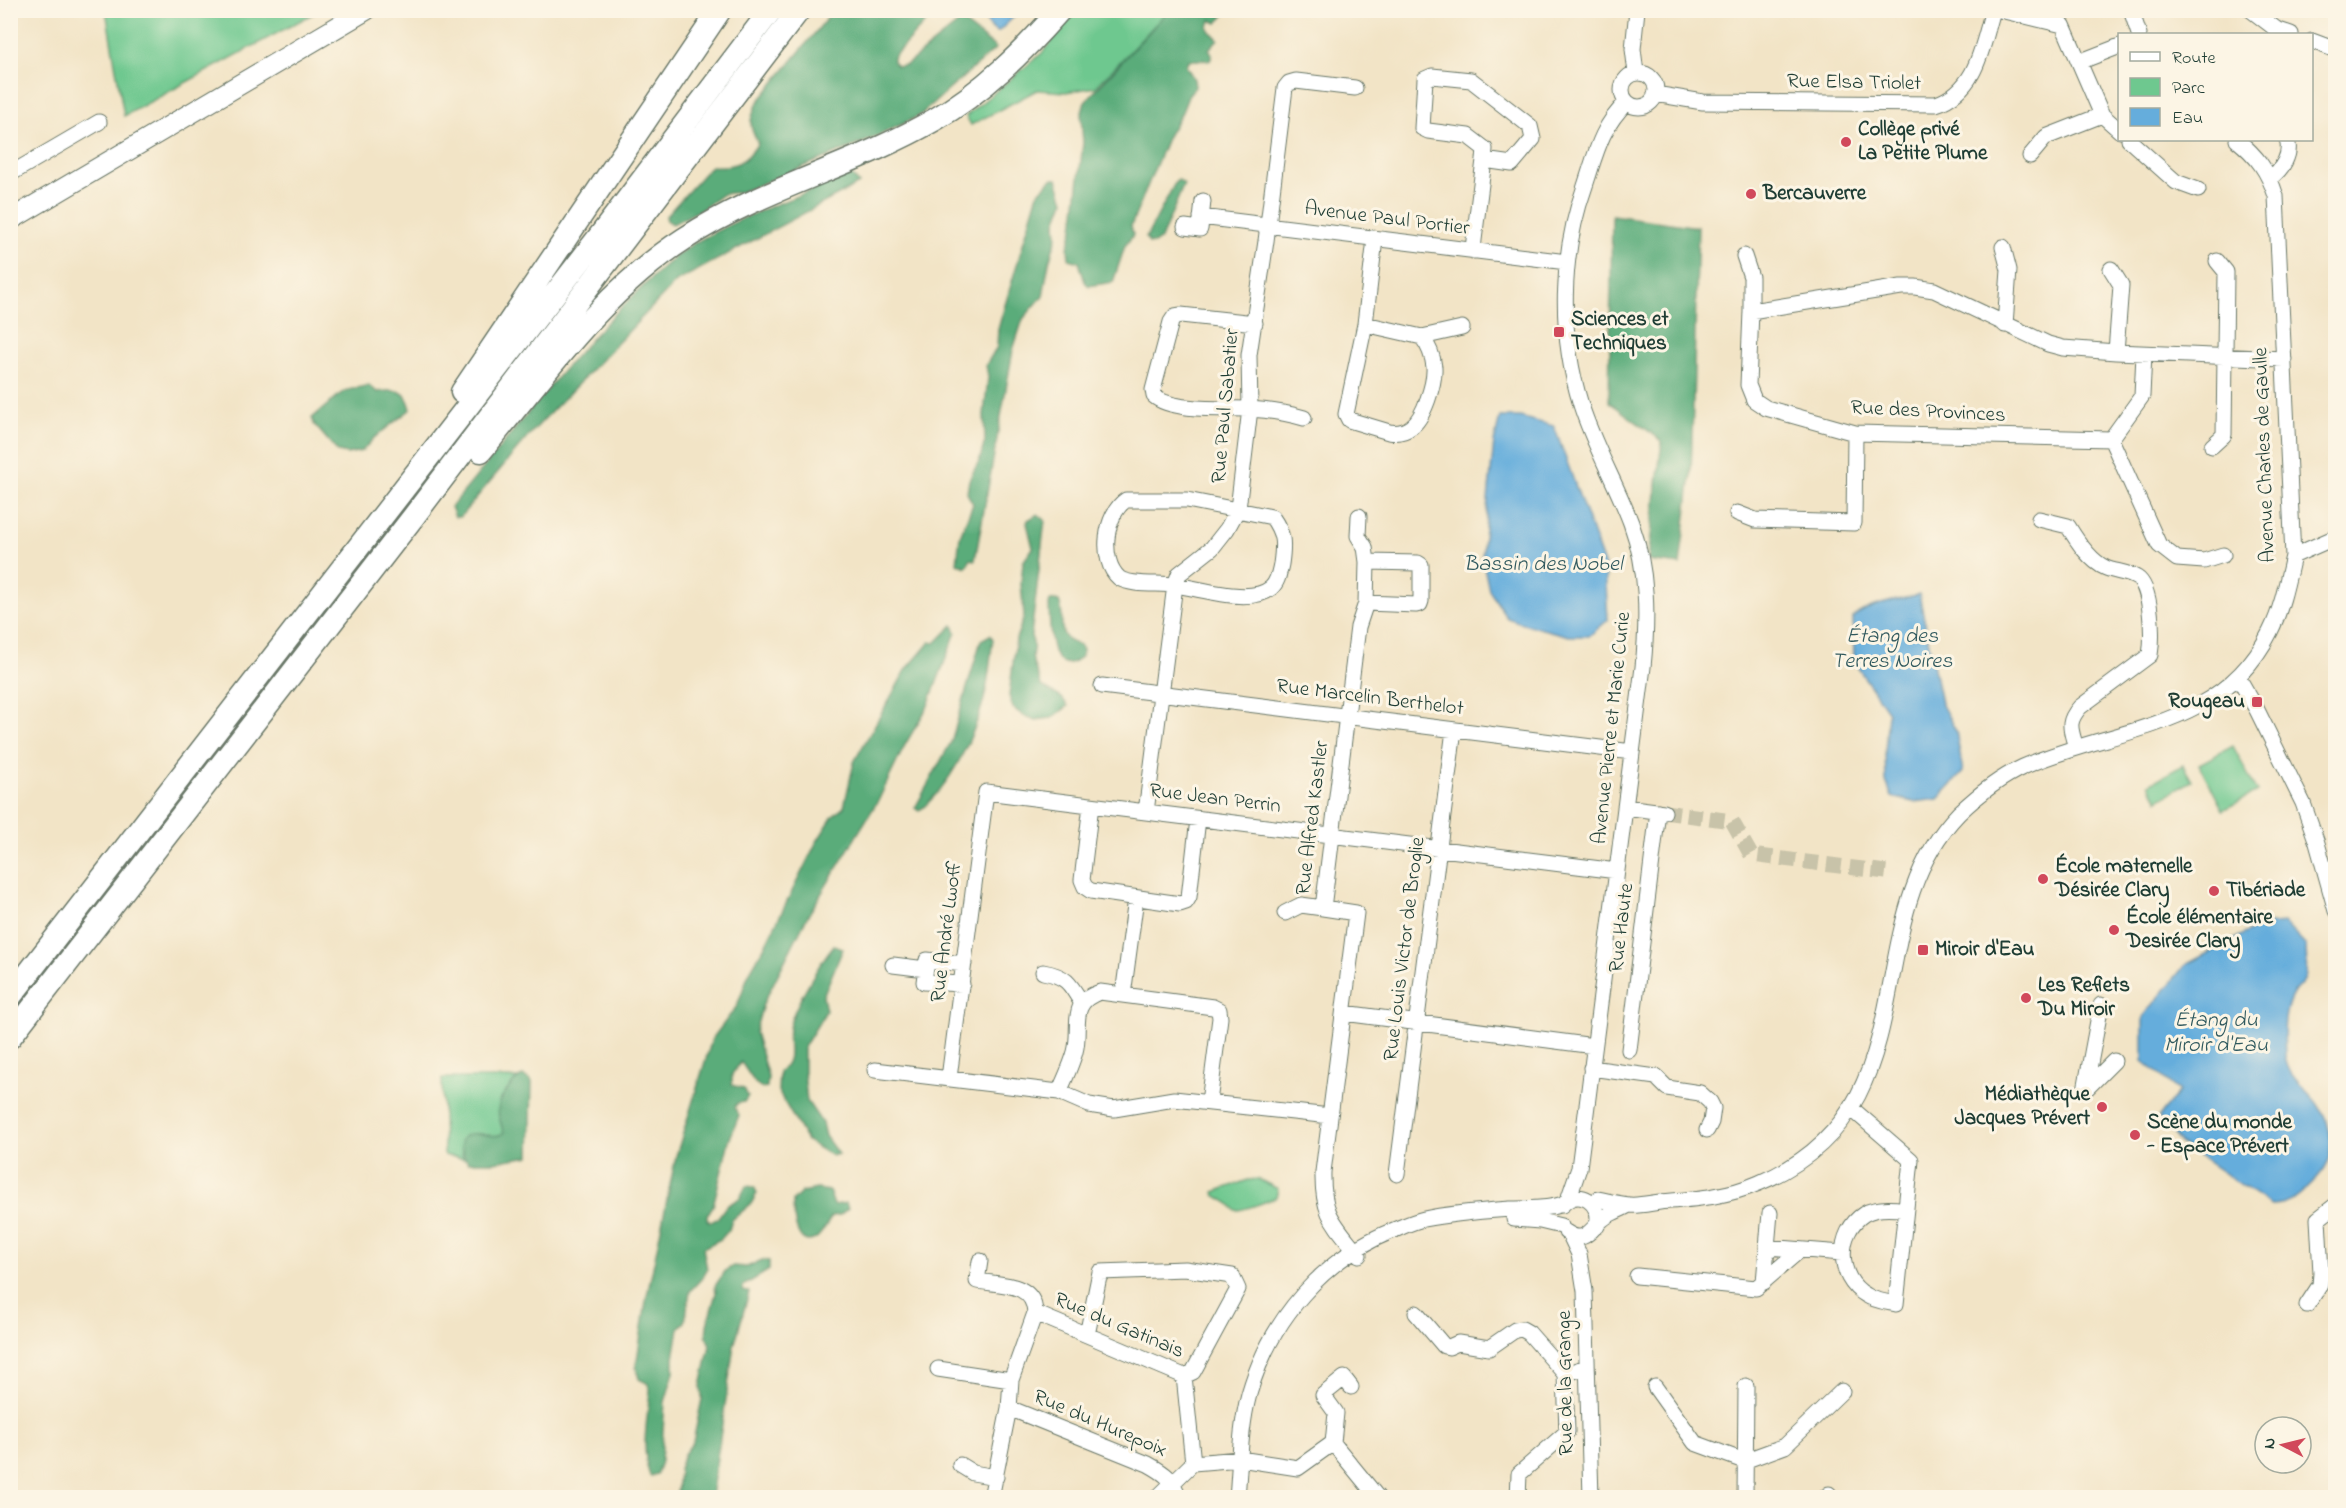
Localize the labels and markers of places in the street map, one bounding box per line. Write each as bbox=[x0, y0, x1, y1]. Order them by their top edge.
place label: Collège privé La Petite Plume bbox=[1858, 115, 1988, 169]
marker: Collège privé La Petite Plume bbox=[1839, 135, 1853, 149]
place label: Bercauverre bbox=[1762, 179, 1867, 209]
marker: Bercauverre bbox=[1744, 187, 1758, 201]
place label: Sciences et Techniques bbox=[1571, 305, 1669, 359]
marker: Sciences et Techniques bbox=[1552, 325, 1566, 339]
place label: Rougeau bbox=[2168, 687, 2245, 719]
marker: Rougeau bbox=[2250, 695, 2264, 709]
place label: École maternelle Désirée Clary bbox=[2054, 852, 2193, 908]
marker: École maternelle Désirée Clary bbox=[2036, 872, 2050, 886]
place label: Tibériade bbox=[2226, 876, 2306, 906]
marker: Tibériade bbox=[2207, 884, 2221, 898]
place label: École élémentaire Desirée Clary bbox=[2125, 903, 2274, 959]
marker: École élémentaire Desirée Clary bbox=[2107, 923, 2121, 937]
place label: Miroir d'Eau bbox=[1935, 935, 2035, 965]
marker: Miroir d'Eau bbox=[1916, 943, 1930, 957]
place label: Les Reflets Du Miroir bbox=[2037, 971, 2130, 1025]
marker: Les Reflets Du Miroir bbox=[2019, 991, 2033, 1005]
place label: Médiathèque Jacques Prévert bbox=[1955, 1080, 2091, 1134]
marker: Médiathèque Jacques Prévert bbox=[2095, 1100, 2109, 1114]
place label: Scène du monde - Espace Prévert bbox=[2146, 1108, 2293, 1162]
marker: Scène du monde - Espace Prévert bbox=[2128, 1128, 2142, 1142]

